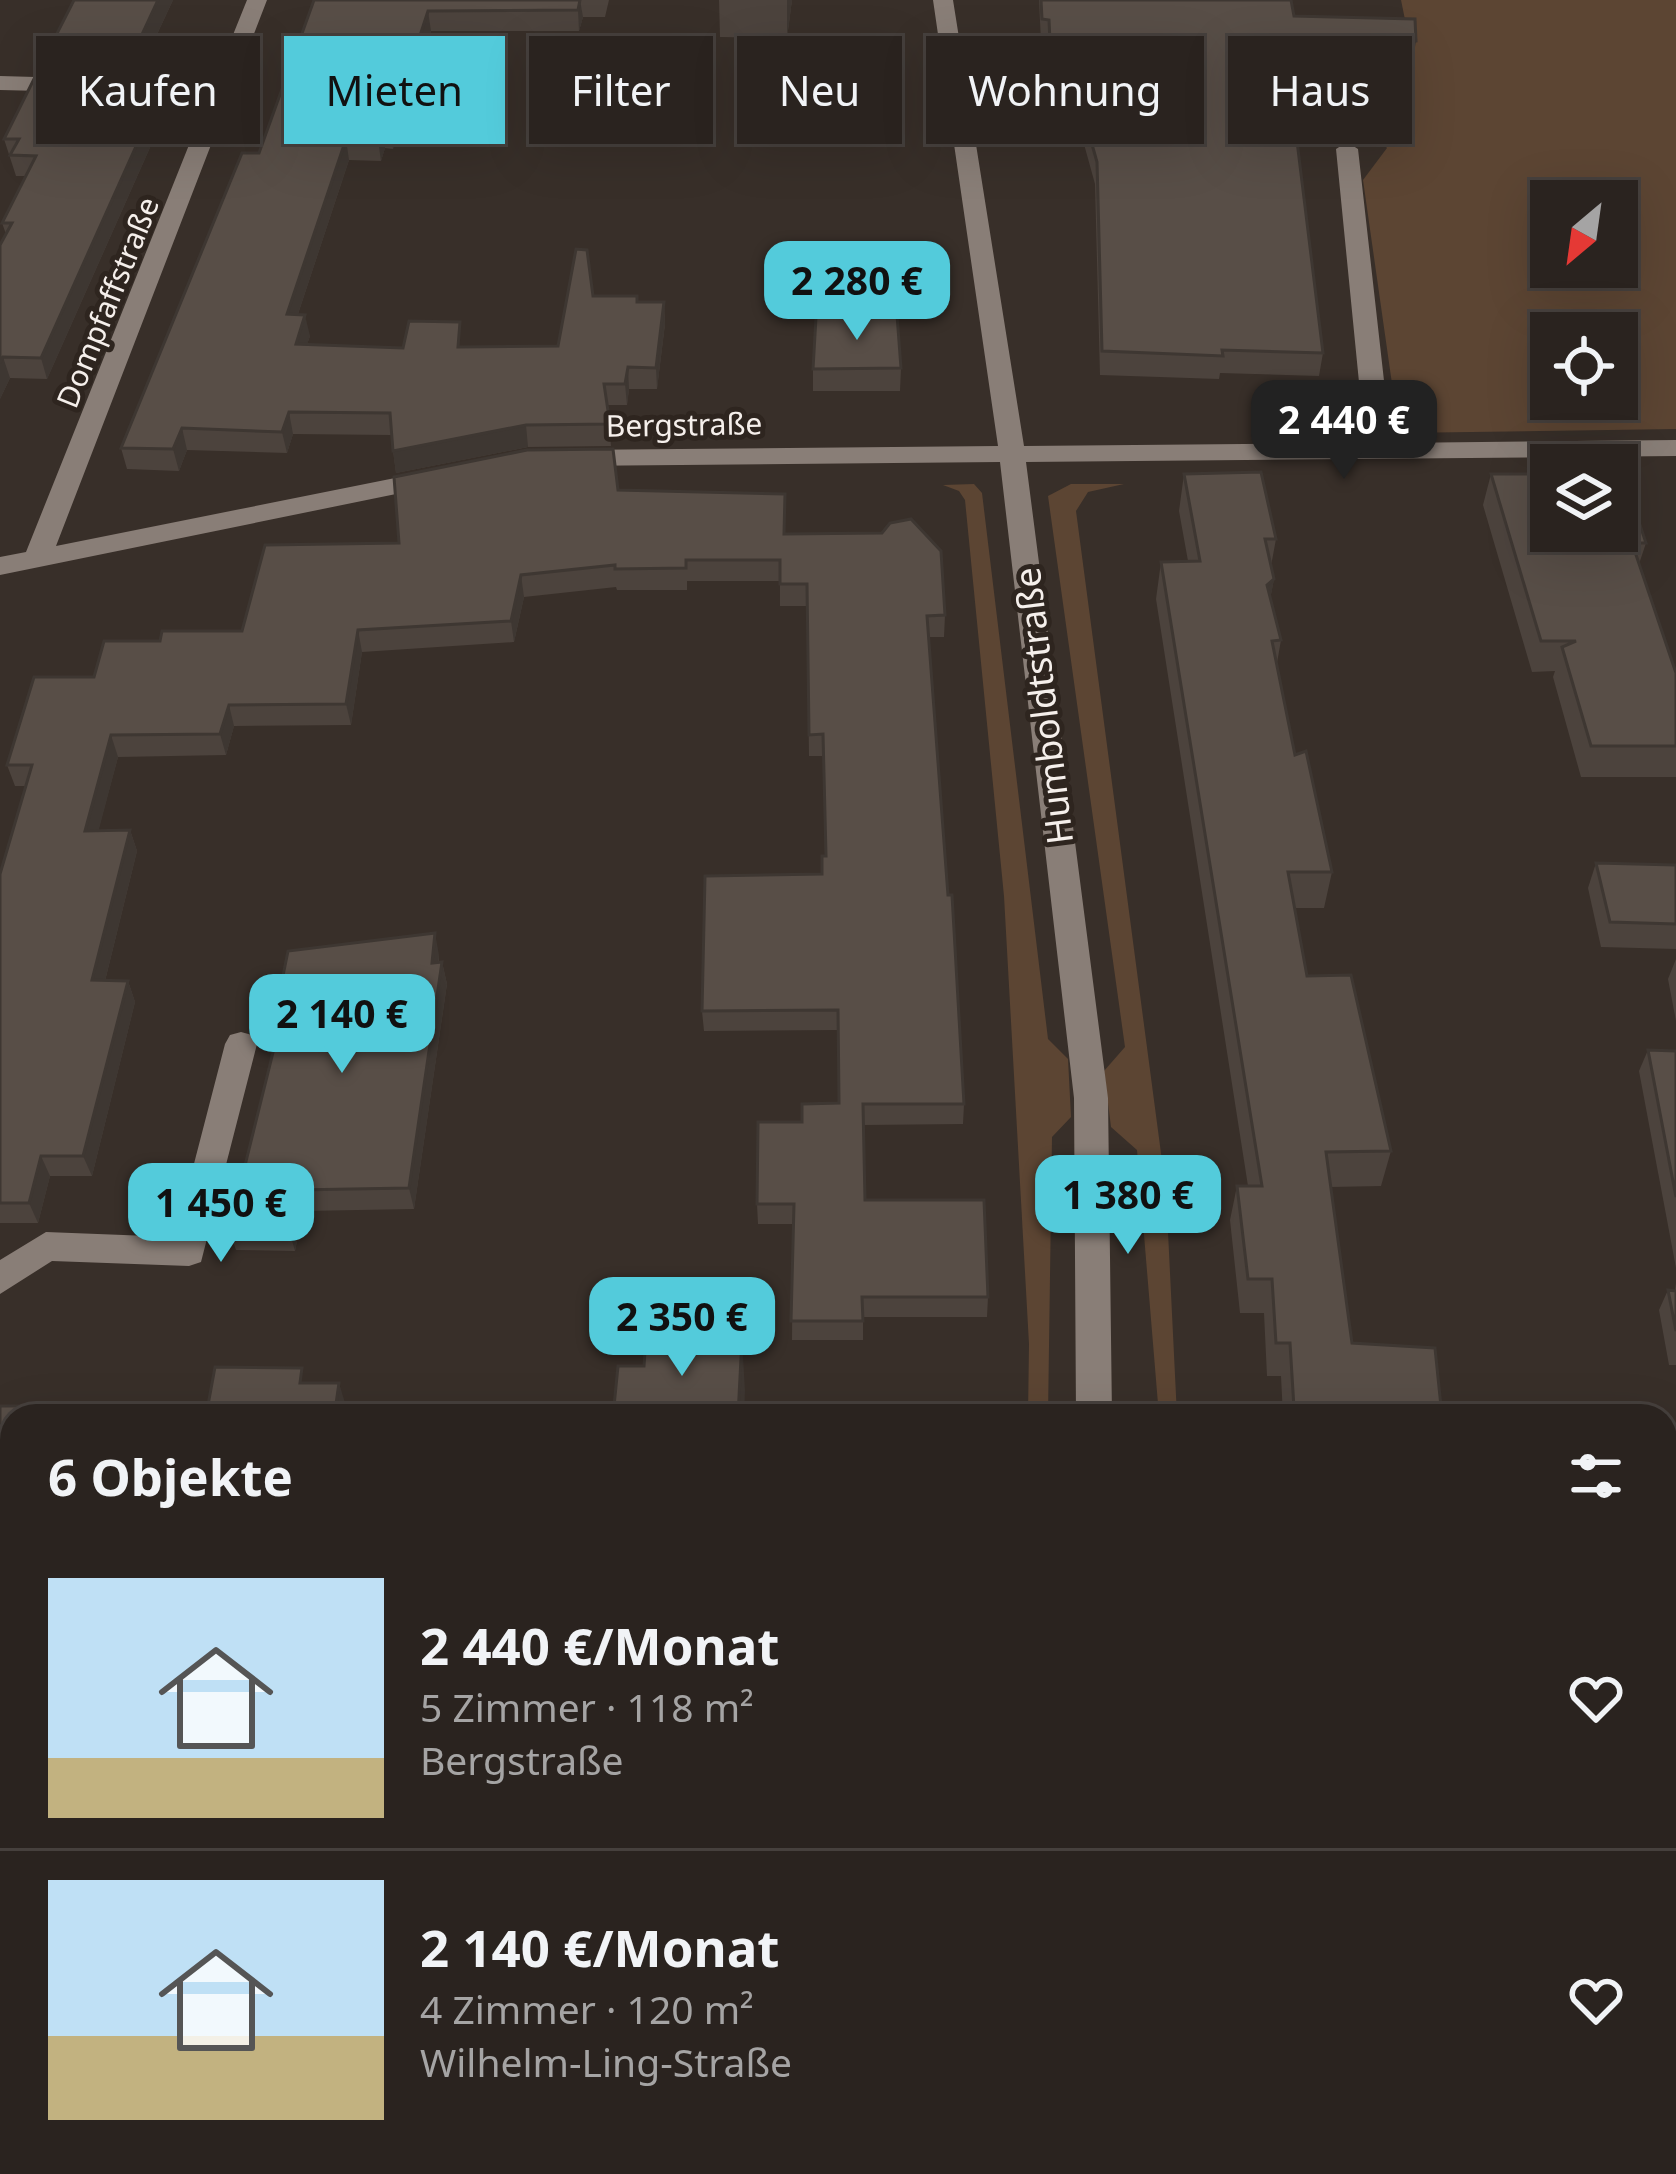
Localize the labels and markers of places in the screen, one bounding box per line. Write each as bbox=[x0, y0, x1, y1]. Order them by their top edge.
pin: 2 280 € bbox=[746, 241, 968, 343]
pin: 2 440 € bbox=[1233, 380, 1455, 482]
pin: 2 140 € bbox=[231, 974, 453, 1076]
pin: 1 380 € bbox=[1017, 1155, 1239, 1257]
pin: 1 450 € bbox=[110, 1163, 332, 1265]
pin: 2 350 € bbox=[571, 1277, 793, 1379]

